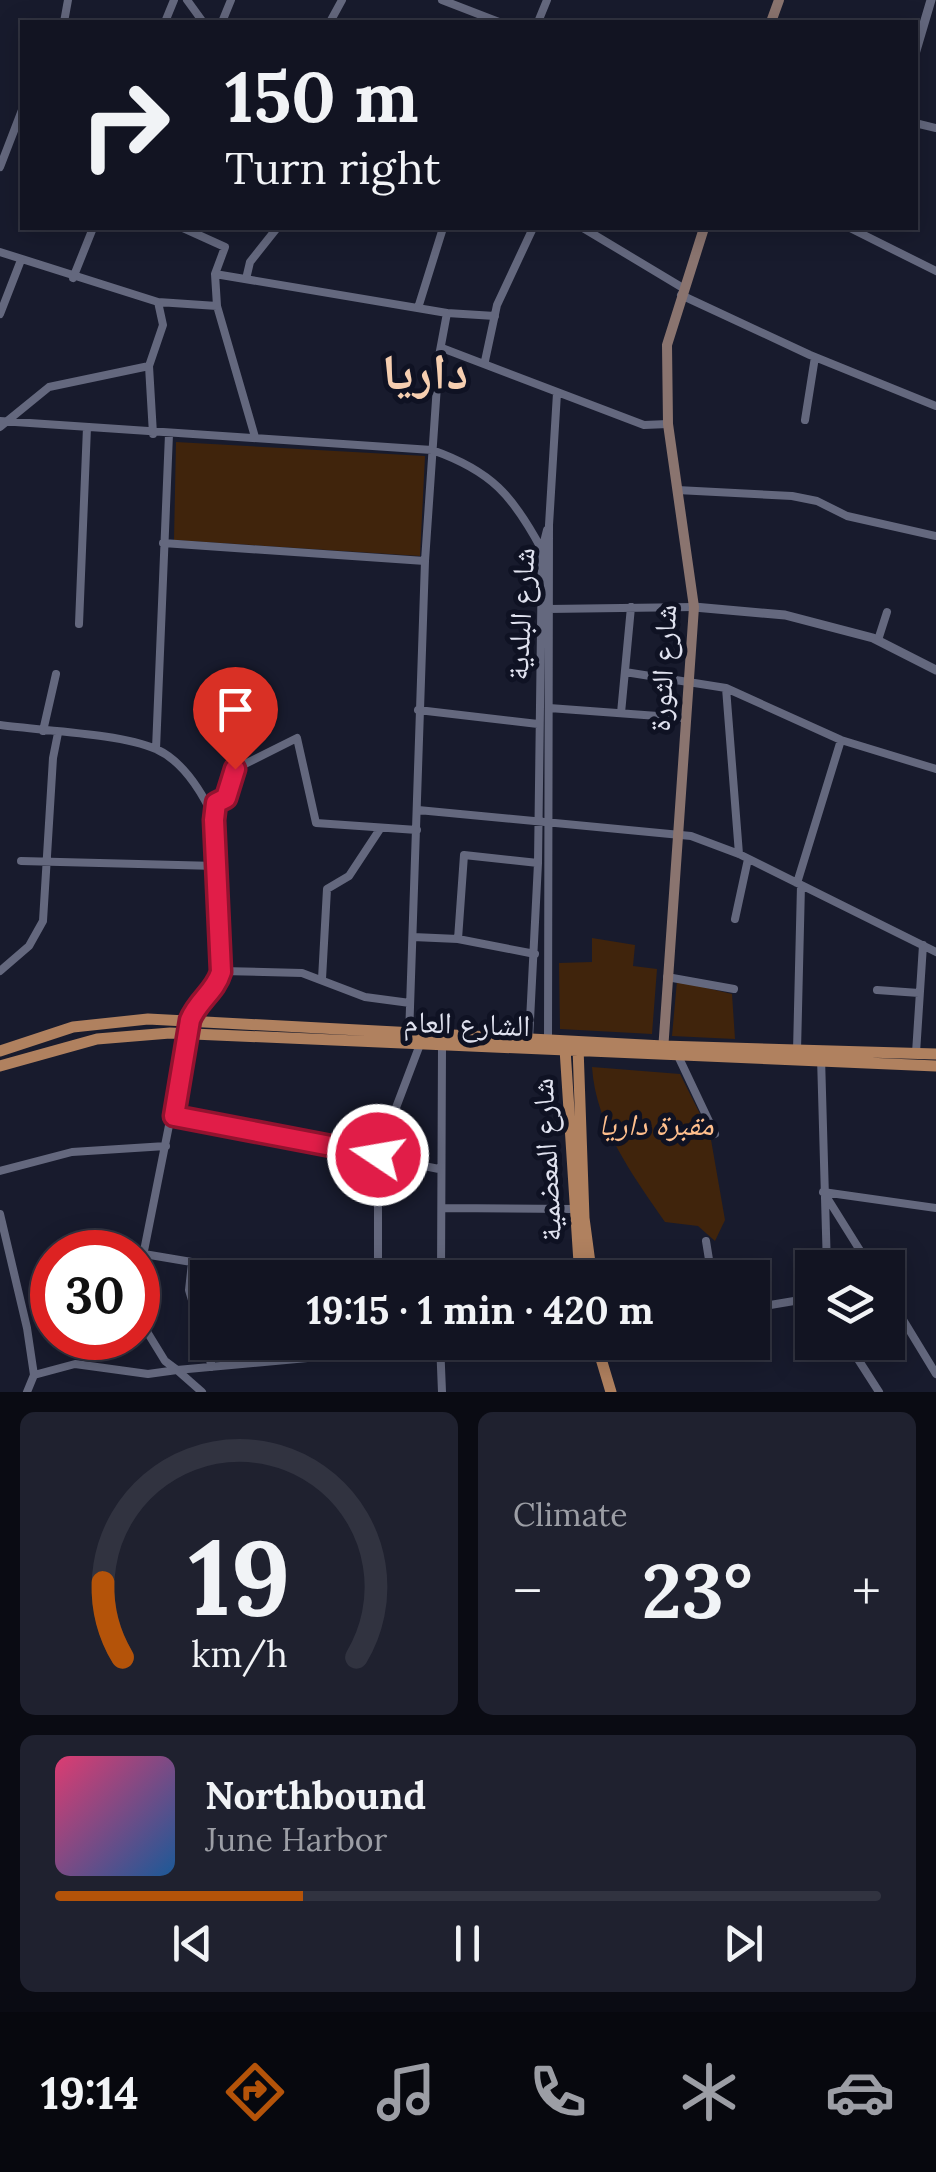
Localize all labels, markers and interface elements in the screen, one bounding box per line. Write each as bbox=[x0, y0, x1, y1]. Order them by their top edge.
text: 150 m bbox=[225, 52, 419, 141]
icon: right bbox=[60, 60, 190, 190]
text: Turn right bbox=[225, 139, 441, 196]
district label: داريا bbox=[382, 339, 468, 403]
street label: شارع البلدية bbox=[498, 547, 543, 681]
street label: شارع الثورة bbox=[640, 604, 685, 733]
pin bbox=[193, 667, 278, 770]
icon: arrive bbox=[208, 682, 263, 737]
street label: الشارع العام bbox=[403, 1002, 531, 1045]
street label: شارع المعضمية bbox=[523, 1077, 570, 1243]
position arrow bbox=[326, 1103, 430, 1207]
park label: مقبرة داريا bbox=[598, 1105, 714, 1143]
speed limit sign: 30 bbox=[30, 1230, 160, 1360]
map controls bbox=[795, 1250, 905, 1360]
button: layers bbox=[795, 1250, 905, 1360]
text: 19:15 · 1 min · 420 m bbox=[306, 1286, 654, 1334]
text: Climate bbox=[513, 1494, 628, 1535]
text: 19 bbox=[188, 1510, 290, 1643]
text: 23° bbox=[642, 1543, 752, 1639]
text: − bbox=[513, 1556, 542, 1626]
text: + bbox=[852, 1556, 881, 1626]
text: km/h bbox=[191, 1631, 287, 1677]
text: Northbound bbox=[205, 1771, 426, 1819]
text: June Harbor bbox=[205, 1819, 387, 1860]
icon: previous bbox=[165, 1916, 220, 1971]
icon: pause bbox=[440, 1916, 495, 1971]
icon: next bbox=[716, 1916, 771, 1971]
icon: directions bbox=[220, 2057, 290, 2127]
icon: music bbox=[371, 2057, 441, 2127]
icon: phone bbox=[523, 2057, 593, 2127]
icon: climate bbox=[674, 2057, 744, 2127]
icon: car bbox=[825, 2057, 895, 2127]
text: 19:14 bbox=[41, 2064, 139, 2121]

